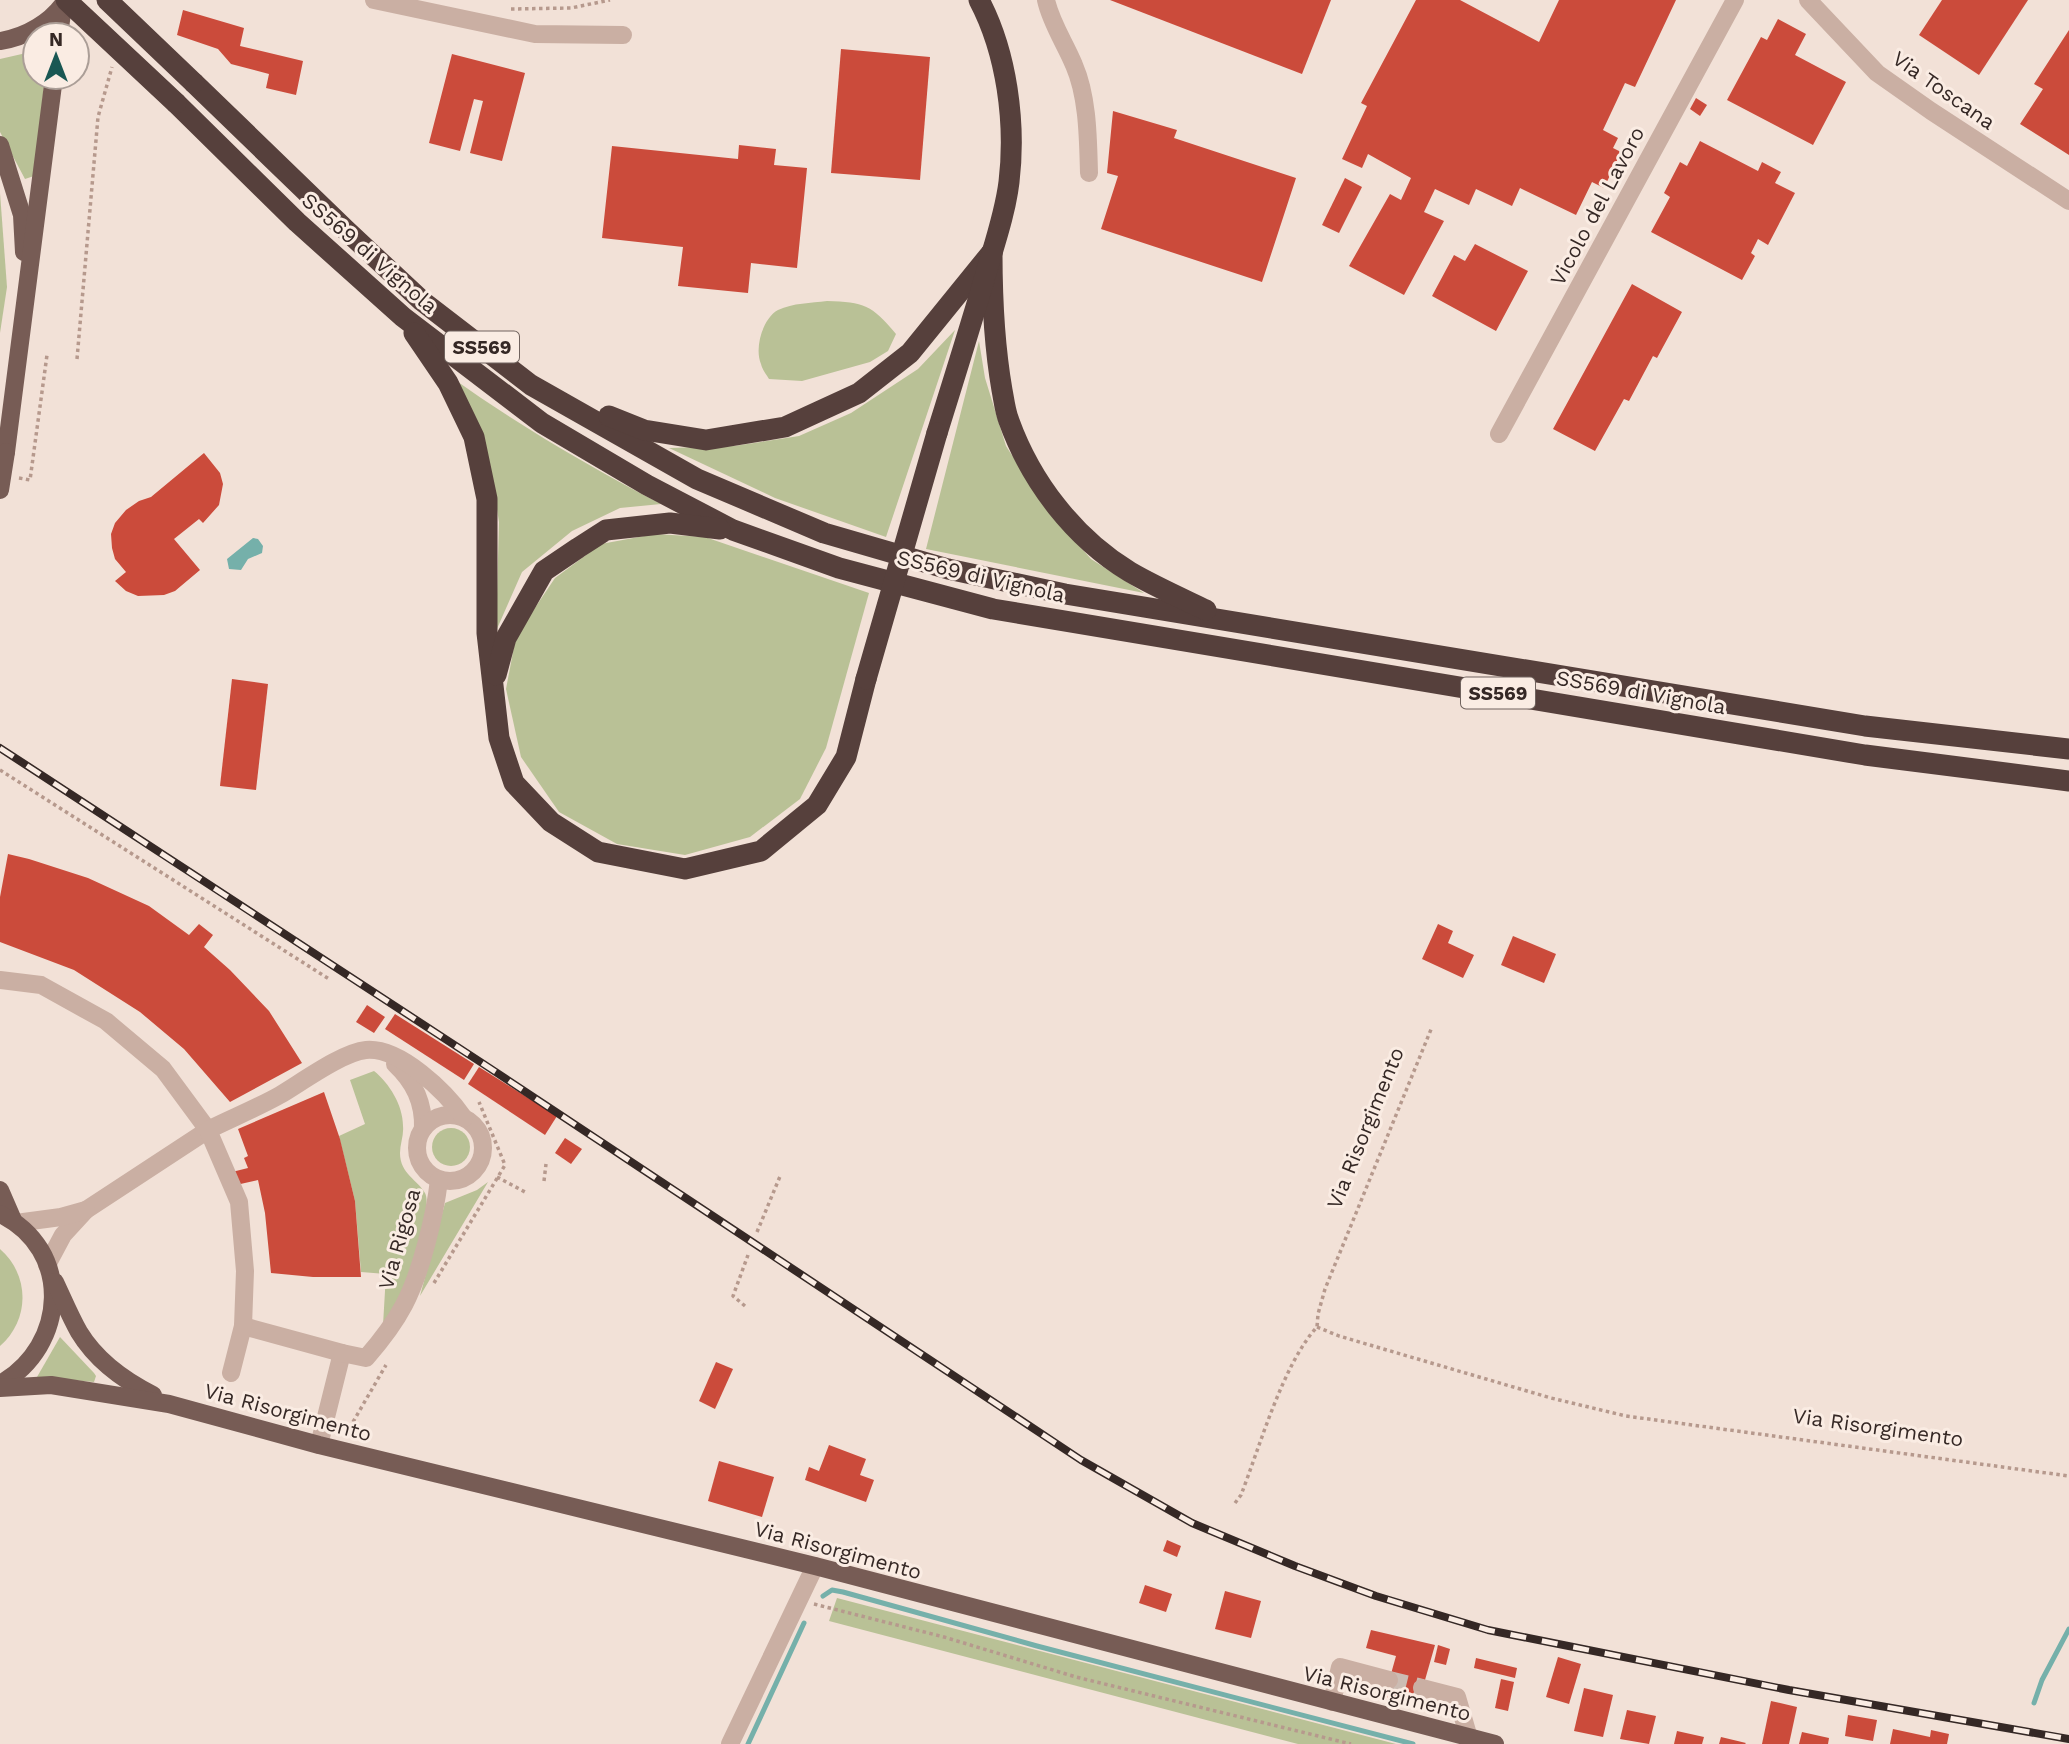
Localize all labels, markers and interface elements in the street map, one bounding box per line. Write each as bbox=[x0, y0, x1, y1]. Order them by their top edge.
north arrow bbox=[21, 21, 91, 91]
text: N bbox=[49, 28, 63, 51]
street label: Via Toscana bbox=[1888, 45, 2000, 135]
street label: Vicolo del Lavoro bbox=[1545, 122, 1649, 290]
street label: SS569 di Vignola bbox=[297, 187, 443, 319]
road number: SS569 bbox=[445, 332, 519, 362]
street label: SS569 di Vignola bbox=[895, 545, 1067, 607]
street label: SS569 di Vignola bbox=[1554, 665, 1728, 719]
road number: SS569 bbox=[1461, 678, 1535, 708]
street label: Via Risorgimento bbox=[1321, 1044, 1409, 1212]
street label: Via Rigosa bbox=[373, 1185, 425, 1292]
street label: Via Risorgimento bbox=[202, 1378, 374, 1446]
street label: Via Risorgimento bbox=[1791, 1403, 1965, 1451]
street label: Via Risorgimento bbox=[752, 1516, 924, 1584]
street label: Via Risorgimento bbox=[1301, 1660, 1473, 1726]

